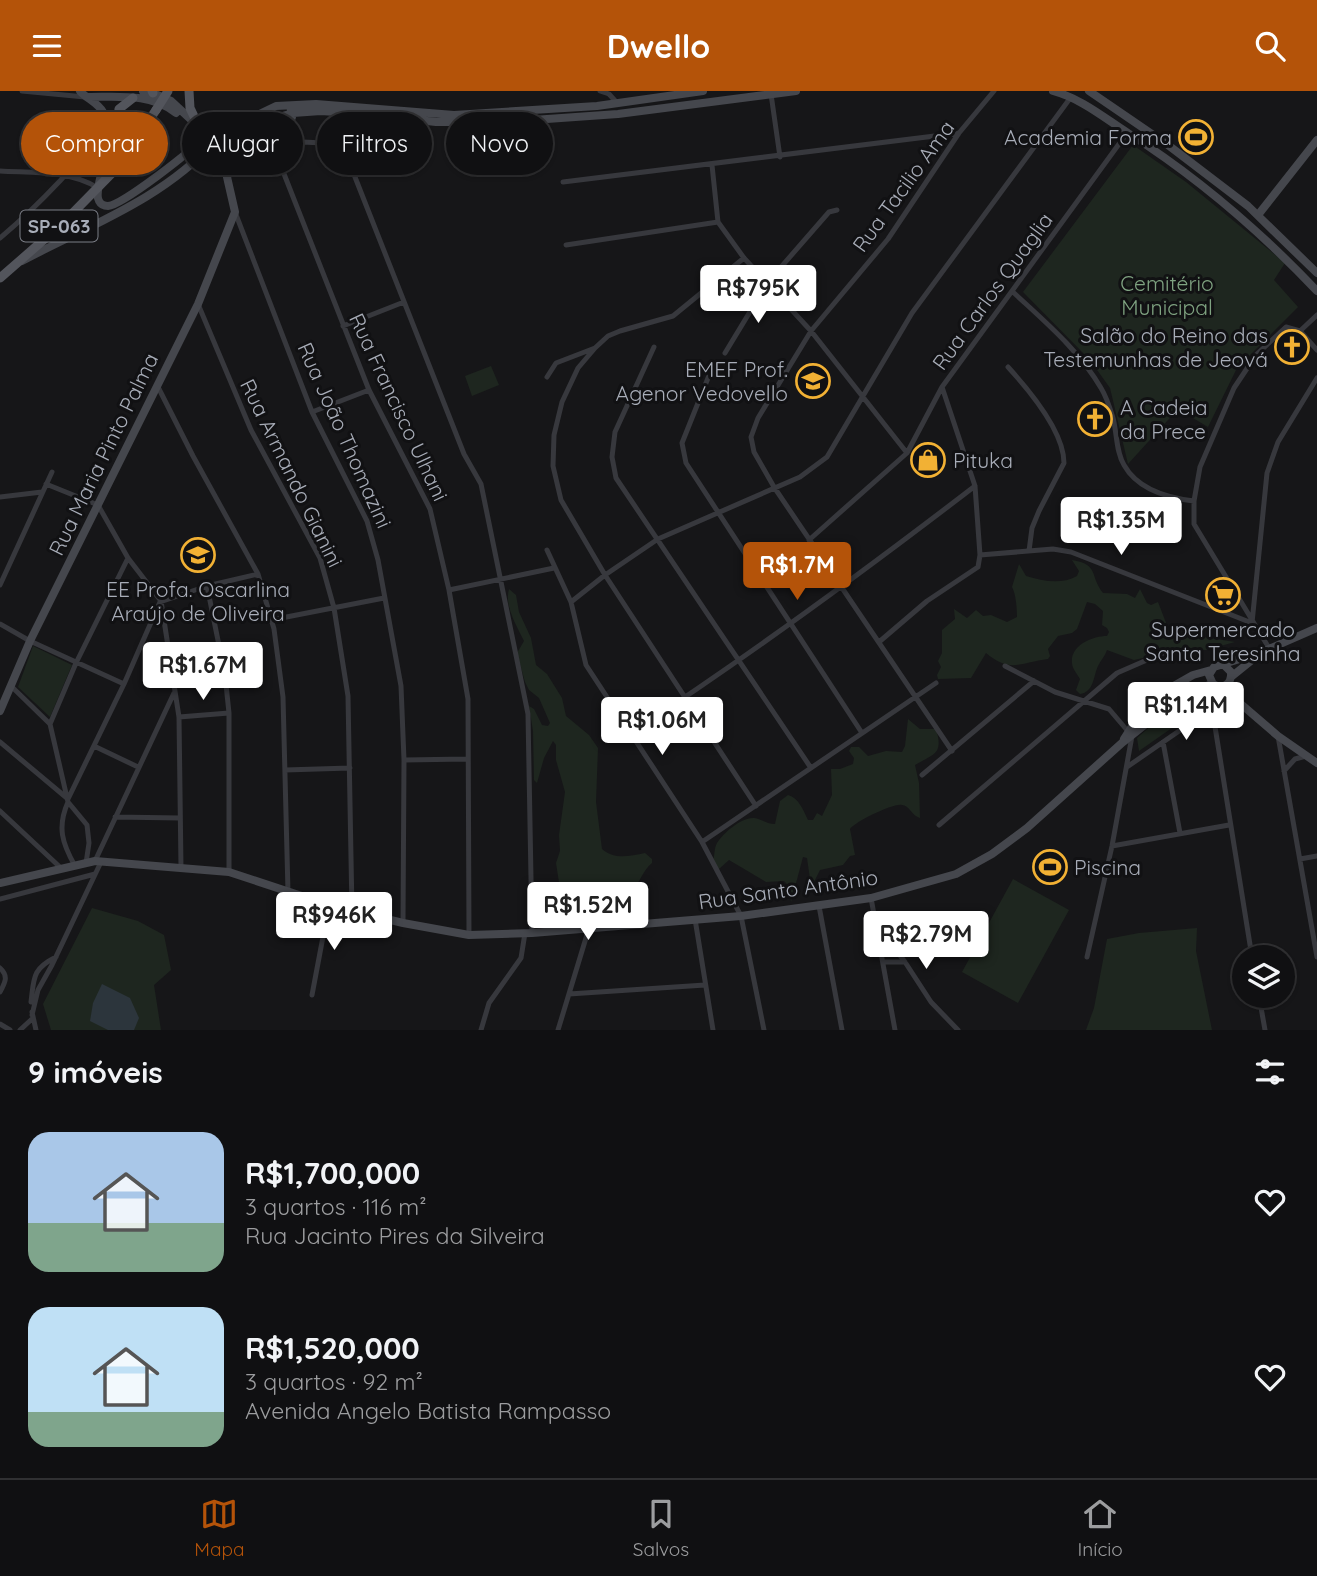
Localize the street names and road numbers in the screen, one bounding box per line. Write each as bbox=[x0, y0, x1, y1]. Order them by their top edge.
street label: Rua Tacilio Ama bbox=[847, 115, 959, 257]
street label: Rua Carlos Quaglia bbox=[926, 207, 1058, 375]
road number: SP-063 bbox=[20, 210, 98, 241]
street label: Rua Francisco Ulhani bbox=[344, 309, 454, 505]
street label: Rua João Thomazini bbox=[292, 338, 398, 532]
street label: Rua Maria Pinto Palma bbox=[43, 349, 163, 559]
street label: Rua Armando Gianini bbox=[235, 375, 349, 571]
street label: Rua Santo Antônio bbox=[696, 864, 880, 914]

